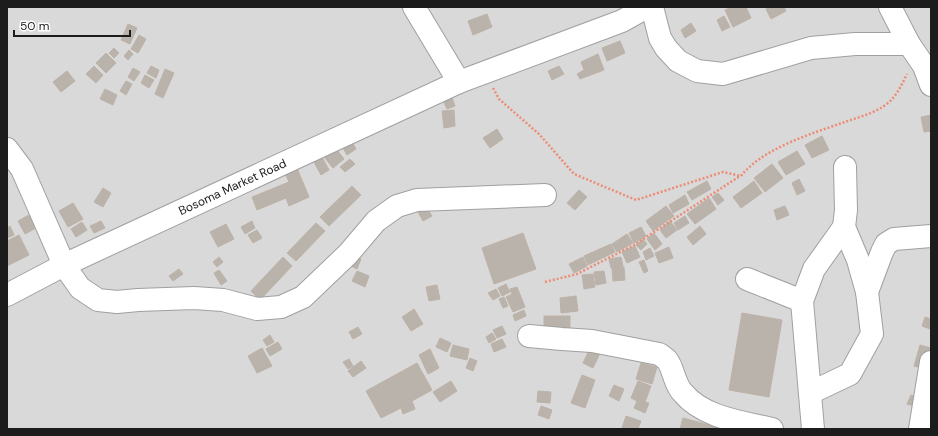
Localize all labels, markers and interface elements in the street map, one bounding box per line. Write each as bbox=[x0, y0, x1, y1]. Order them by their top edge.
scale bar bbox=[14, 12, 130, 38]
text: 50 m bbox=[20, 18, 49, 34]
street label: Bosoma Market Road bbox=[176, 155, 289, 219]

